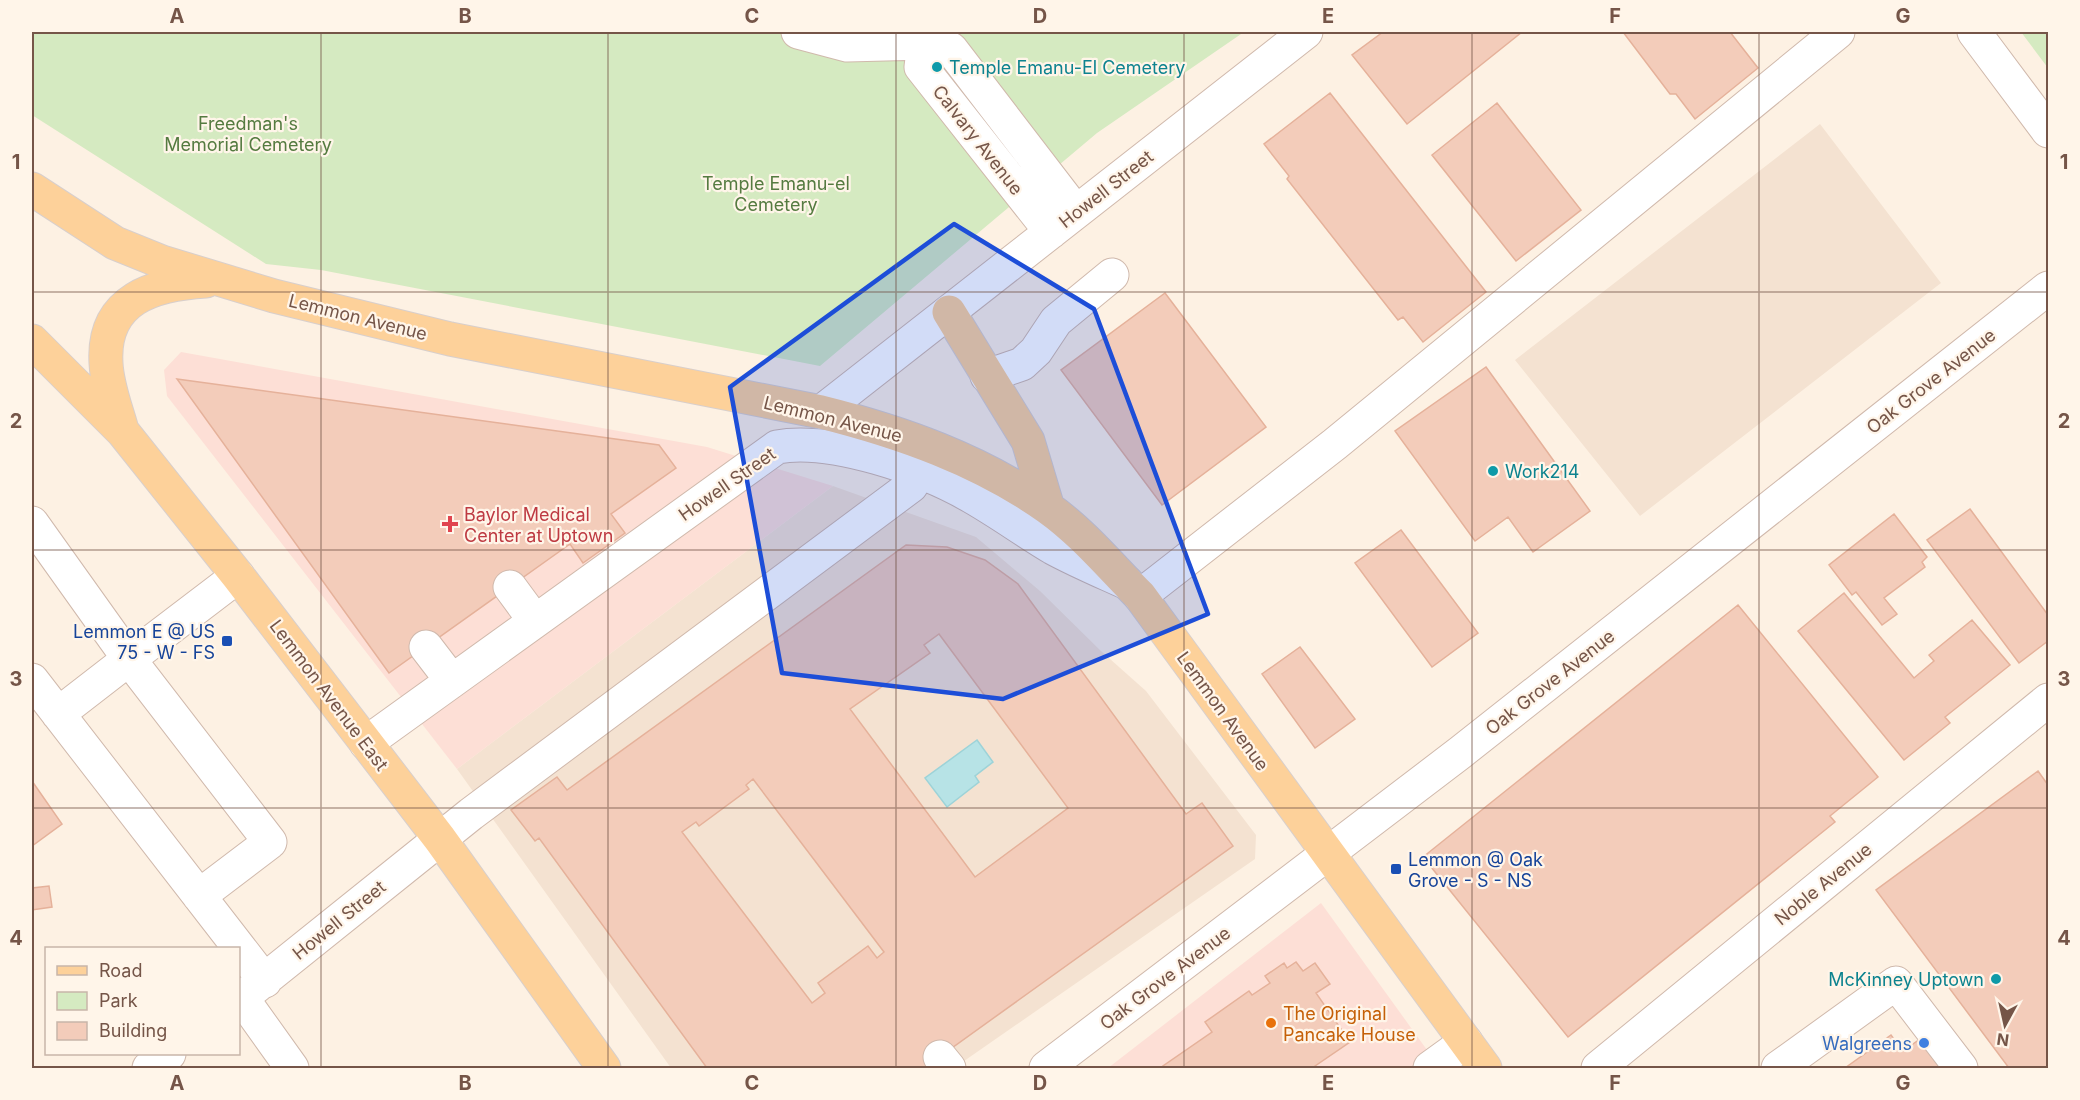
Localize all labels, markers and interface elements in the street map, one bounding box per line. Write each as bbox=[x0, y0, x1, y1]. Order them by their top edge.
text: A bbox=[170, 4, 185, 28]
text: B bbox=[458, 4, 472, 28]
text: C bbox=[745, 4, 759, 28]
text: D bbox=[1033, 4, 1047, 28]
text: E bbox=[1322, 4, 1334, 28]
text: F bbox=[1609, 4, 1621, 28]
text: G bbox=[1895, 4, 1911, 28]
place label: Temple Emanu-El Cemetery bbox=[949, 57, 1185, 78]
marker: Temple Emanu-El Cemetery bbox=[930, 60, 944, 74]
street label: Calvary Avenue bbox=[929, 81, 1027, 199]
park label: Freedman's Memorial Cemetery bbox=[164, 113, 332, 155]
street label: Howell Street bbox=[1055, 146, 1157, 232]
text: 1 bbox=[12, 150, 20, 174]
text: 1 bbox=[2060, 150, 2068, 174]
park label: Temple Emanu-el Cemetery bbox=[702, 173, 850, 215]
street label: Lemmon Avenue bbox=[287, 290, 429, 344]
street label: Oak Grove Avenue bbox=[1862, 324, 2000, 438]
street label: Lemmon Avenue bbox=[762, 392, 904, 446]
text: 2 bbox=[10, 409, 22, 433]
text: 2 bbox=[2058, 409, 2070, 433]
street label: Howell Street bbox=[675, 443, 780, 525]
place label: Work214 bbox=[1505, 461, 1579, 482]
marker: Work214 bbox=[1486, 464, 1500, 478]
place label: Baylor Medical Center at Uptown bbox=[464, 504, 613, 546]
marker: Baylor Medical Center at Uptown bbox=[441, 515, 459, 533]
street label: Lemmon Avenue East bbox=[265, 615, 393, 775]
place label: Lemmon E @ US 75 - W - FS bbox=[73, 621, 215, 663]
street label: Oak Grove Avenue bbox=[1481, 625, 1619, 739]
marker: Lemmon E @ US 75 - W - FS bbox=[220, 634, 234, 648]
street label: Lemmon Avenue bbox=[1173, 647, 1273, 775]
text: 3 bbox=[10, 667, 22, 691]
text: 3 bbox=[2058, 667, 2070, 691]
street label: Noble Avenue bbox=[1770, 839, 1876, 929]
place label: Lemmon @ Oak Grove - S - NS bbox=[1408, 849, 1543, 891]
marker: Lemmon @ Oak Grove - S - NS bbox=[1389, 862, 1403, 876]
street label: Howell Street bbox=[288, 876, 390, 964]
street label: Oak Grove Avenue bbox=[1096, 922, 1234, 1034]
text: 4 bbox=[9, 926, 23, 950]
text: 4 bbox=[2057, 926, 2071, 950]
legend bbox=[45, 947, 240, 1055]
text: Road bbox=[99, 960, 142, 981]
place label: McKinney Uptown bbox=[1828, 969, 1984, 990]
marker: McKinney Uptown bbox=[1989, 972, 2003, 986]
text: Park bbox=[99, 990, 138, 1011]
north arrow bbox=[1975, 995, 2035, 1055]
place label: The Original Pancake House bbox=[1283, 1003, 1416, 1045]
marker: The Original Pancake House bbox=[1264, 1016, 1278, 1030]
text: Building bbox=[99, 1020, 167, 1041]
text: N bbox=[1995, 1029, 2010, 1051]
place label: Walgreens bbox=[1822, 1033, 1912, 1054]
marker: Walgreens bbox=[1917, 1036, 1931, 1050]
text: A bbox=[170, 1071, 185, 1095]
text: B bbox=[458, 1071, 472, 1095]
text: C bbox=[745, 1071, 759, 1095]
text: D bbox=[1033, 1071, 1047, 1095]
text: E bbox=[1322, 1071, 1334, 1095]
text: F bbox=[1609, 1071, 1621, 1095]
text: G bbox=[1895, 1071, 1911, 1095]

